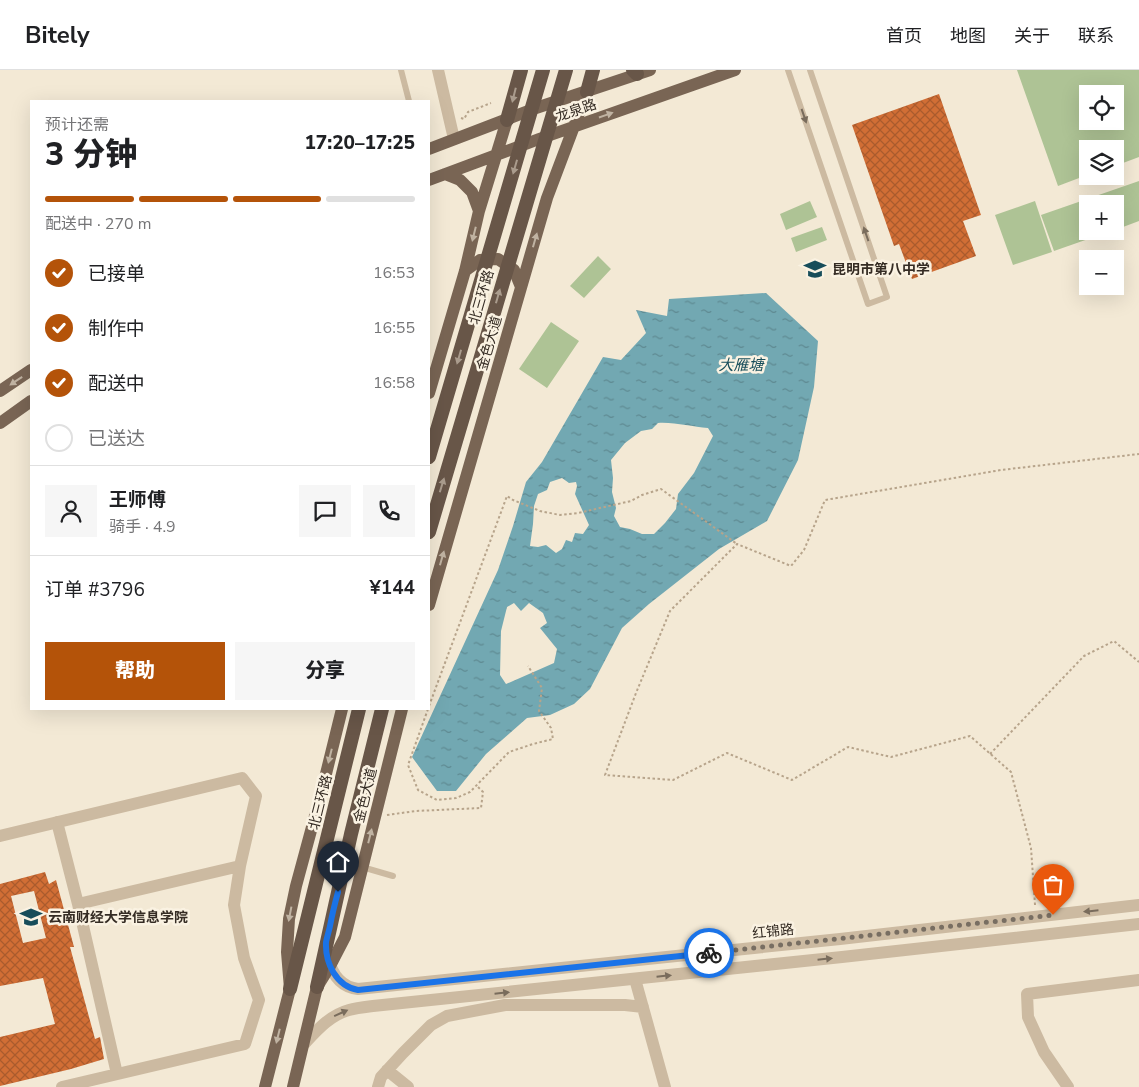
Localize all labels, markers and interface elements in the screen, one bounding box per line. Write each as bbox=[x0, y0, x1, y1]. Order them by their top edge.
text: Bitely bbox=[25, 19, 90, 51]
text: 首页 bbox=[886, 24, 922, 48]
text: 地图 bbox=[950, 24, 986, 48]
text: 关于 bbox=[1014, 24, 1050, 48]
text: 联系 bbox=[1078, 24, 1114, 48]
map controls bbox=[1079, 85, 1124, 295]
button: locate bbox=[1079, 85, 1124, 130]
one-way arrow bbox=[510, 87, 518, 102]
street label: 龙泉路 bbox=[553, 95, 599, 126]
one-way arrow bbox=[800, 109, 808, 124]
one-way arrow bbox=[599, 111, 614, 119]
text: 预计还需 bbox=[45, 114, 109, 136]
text: 17:20–17:25 bbox=[304, 130, 415, 156]
text: 3 分钟 bbox=[45, 133, 137, 176]
button: layers bbox=[1079, 140, 1124, 185]
one-way arrow bbox=[510, 160, 518, 175]
button: + bbox=[1079, 195, 1124, 240]
text: 配送中 · 270 m bbox=[45, 213, 151, 235]
one-way arrow bbox=[470, 226, 478, 241]
one-way arrow bbox=[862, 226, 870, 241]
one-way arrow bbox=[531, 232, 539, 247]
button: − bbox=[1079, 250, 1124, 295]
school or university icon: 昆明市第八中学 bbox=[802, 256, 828, 282]
icon: check bbox=[45, 259, 73, 287]
place label: 昆明市第八中学 bbox=[832, 260, 930, 279]
text: 已接单 bbox=[88, 261, 145, 287]
text: 16:53 bbox=[373, 262, 415, 284]
street label: 北三环路 bbox=[465, 268, 498, 327]
one-way arrow bbox=[495, 289, 503, 304]
icon: check bbox=[45, 314, 73, 342]
street label: 金色大道 bbox=[473, 314, 506, 373]
text: 制作中 bbox=[88, 316, 145, 342]
text: 16:55 bbox=[373, 317, 415, 339]
one-way arrow bbox=[454, 349, 462, 364]
water label: 大雁塘 bbox=[718, 355, 766, 375]
icon: check bbox=[45, 369, 73, 397]
text: 配送中 bbox=[88, 371, 145, 397]
text: 16:58 bbox=[373, 372, 415, 394]
one-way arrow bbox=[9, 376, 22, 385]
text: 已送达 bbox=[88, 426, 145, 452]
one-way arrow bbox=[439, 478, 447, 493]
button: person bbox=[45, 485, 97, 537]
button: chat bbox=[299, 485, 351, 537]
button: phone bbox=[363, 485, 415, 537]
text: 王师傅 bbox=[109, 487, 166, 513]
text: 骑手 · 4.9 bbox=[109, 516, 176, 538]
one-way arrow bbox=[439, 551, 447, 566]
text: ¥144 bbox=[369, 575, 415, 601]
text: 订单 #3796 bbox=[45, 577, 145, 603]
button: 帮助 bbox=[45, 642, 225, 700]
button: 分享 bbox=[235, 642, 415, 700]
one-way arrow bbox=[326, 749, 334, 764]
street label: 金色大道 bbox=[349, 766, 381, 825]
street label: 北三环路 bbox=[304, 773, 336, 832]
one-way arrow bbox=[366, 829, 374, 844]
pin bbox=[317, 841, 359, 892]
icon: home bbox=[324, 848, 352, 876]
pin bbox=[1032, 864, 1074, 915]
icon: bag bbox=[1039, 871, 1067, 899]
school or university icon: 云南财经大学信息学院 bbox=[18, 904, 44, 930]
one-way arrow bbox=[286, 906, 294, 922]
one-way arrow bbox=[1082, 907, 1098, 915]
place label: 云南财经大学信息学院 bbox=[48, 908, 188, 927]
street label: 红锦路 bbox=[751, 920, 795, 943]
courier bbox=[684, 928, 734, 978]
icon: bike bbox=[695, 939, 723, 967]
one-way arrow bbox=[818, 955, 834, 963]
one-way arrow bbox=[656, 972, 672, 980]
one-way arrow bbox=[494, 988, 510, 996]
one-way arrow bbox=[334, 1009, 348, 1017]
one-way arrow bbox=[274, 1029, 282, 1044]

